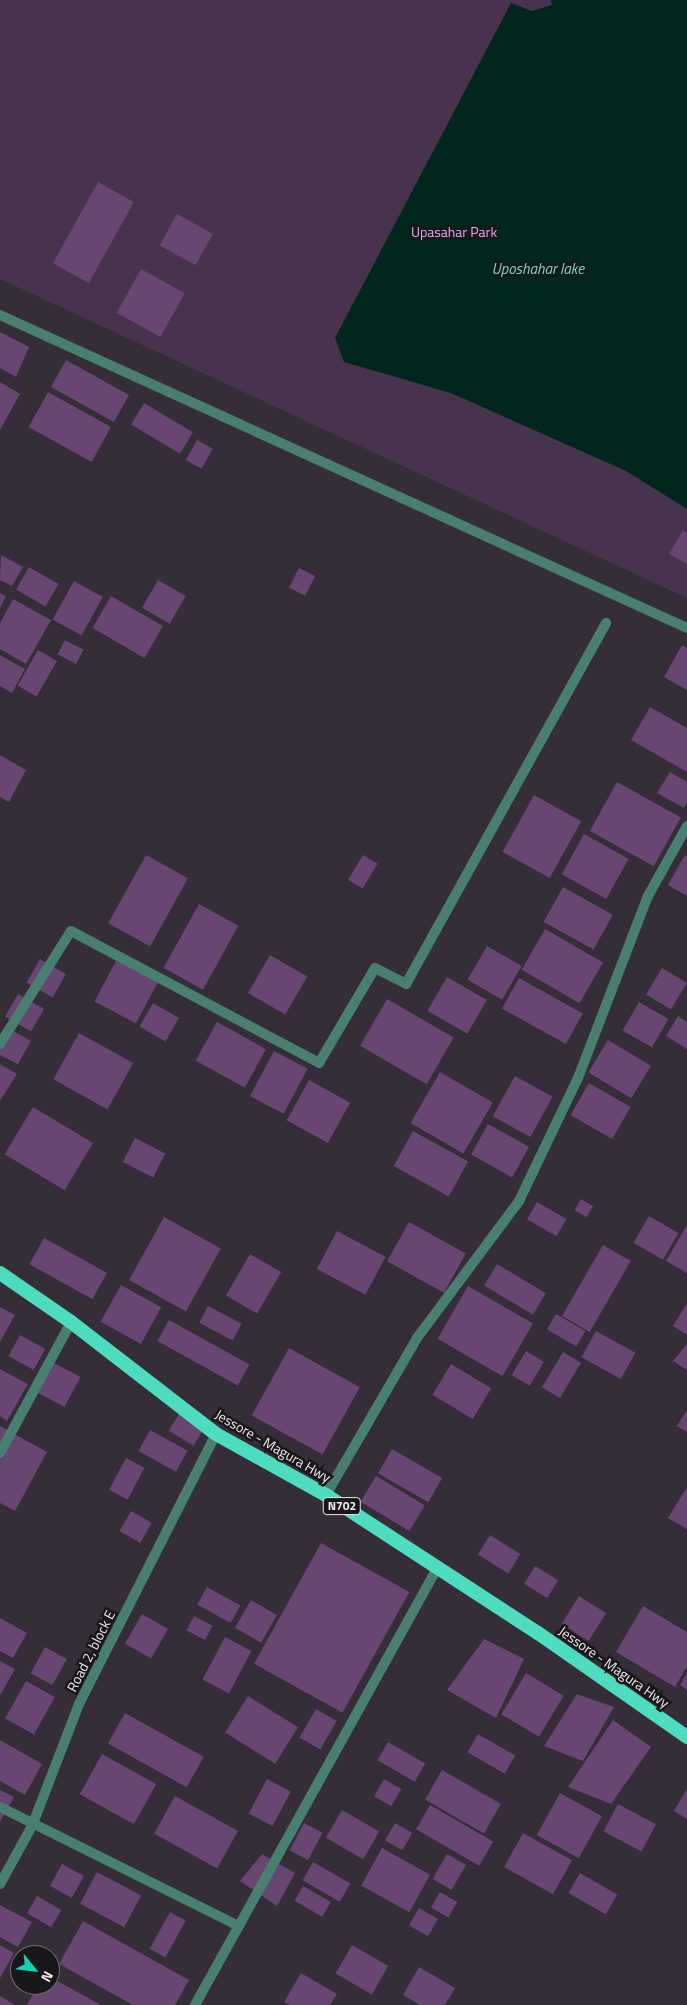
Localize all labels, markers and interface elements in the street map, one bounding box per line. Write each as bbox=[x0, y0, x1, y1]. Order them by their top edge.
park label: Upasahar Park bbox=[411, 224, 497, 240]
water label: Uposhahar lake bbox=[492, 260, 584, 278]
street label: Jessore - Magura Hwy bbox=[212, 1406, 334, 1486]
road number: N702 bbox=[322, 1496, 362, 1515]
street label: Road 2, block E bbox=[63, 1608, 119, 1694]
street label: Jessore - Magura Hwy bbox=[556, 1623, 672, 1711]
north arrow bbox=[10, 1945, 60, 1995]
text: N bbox=[36, 1968, 59, 1986]

